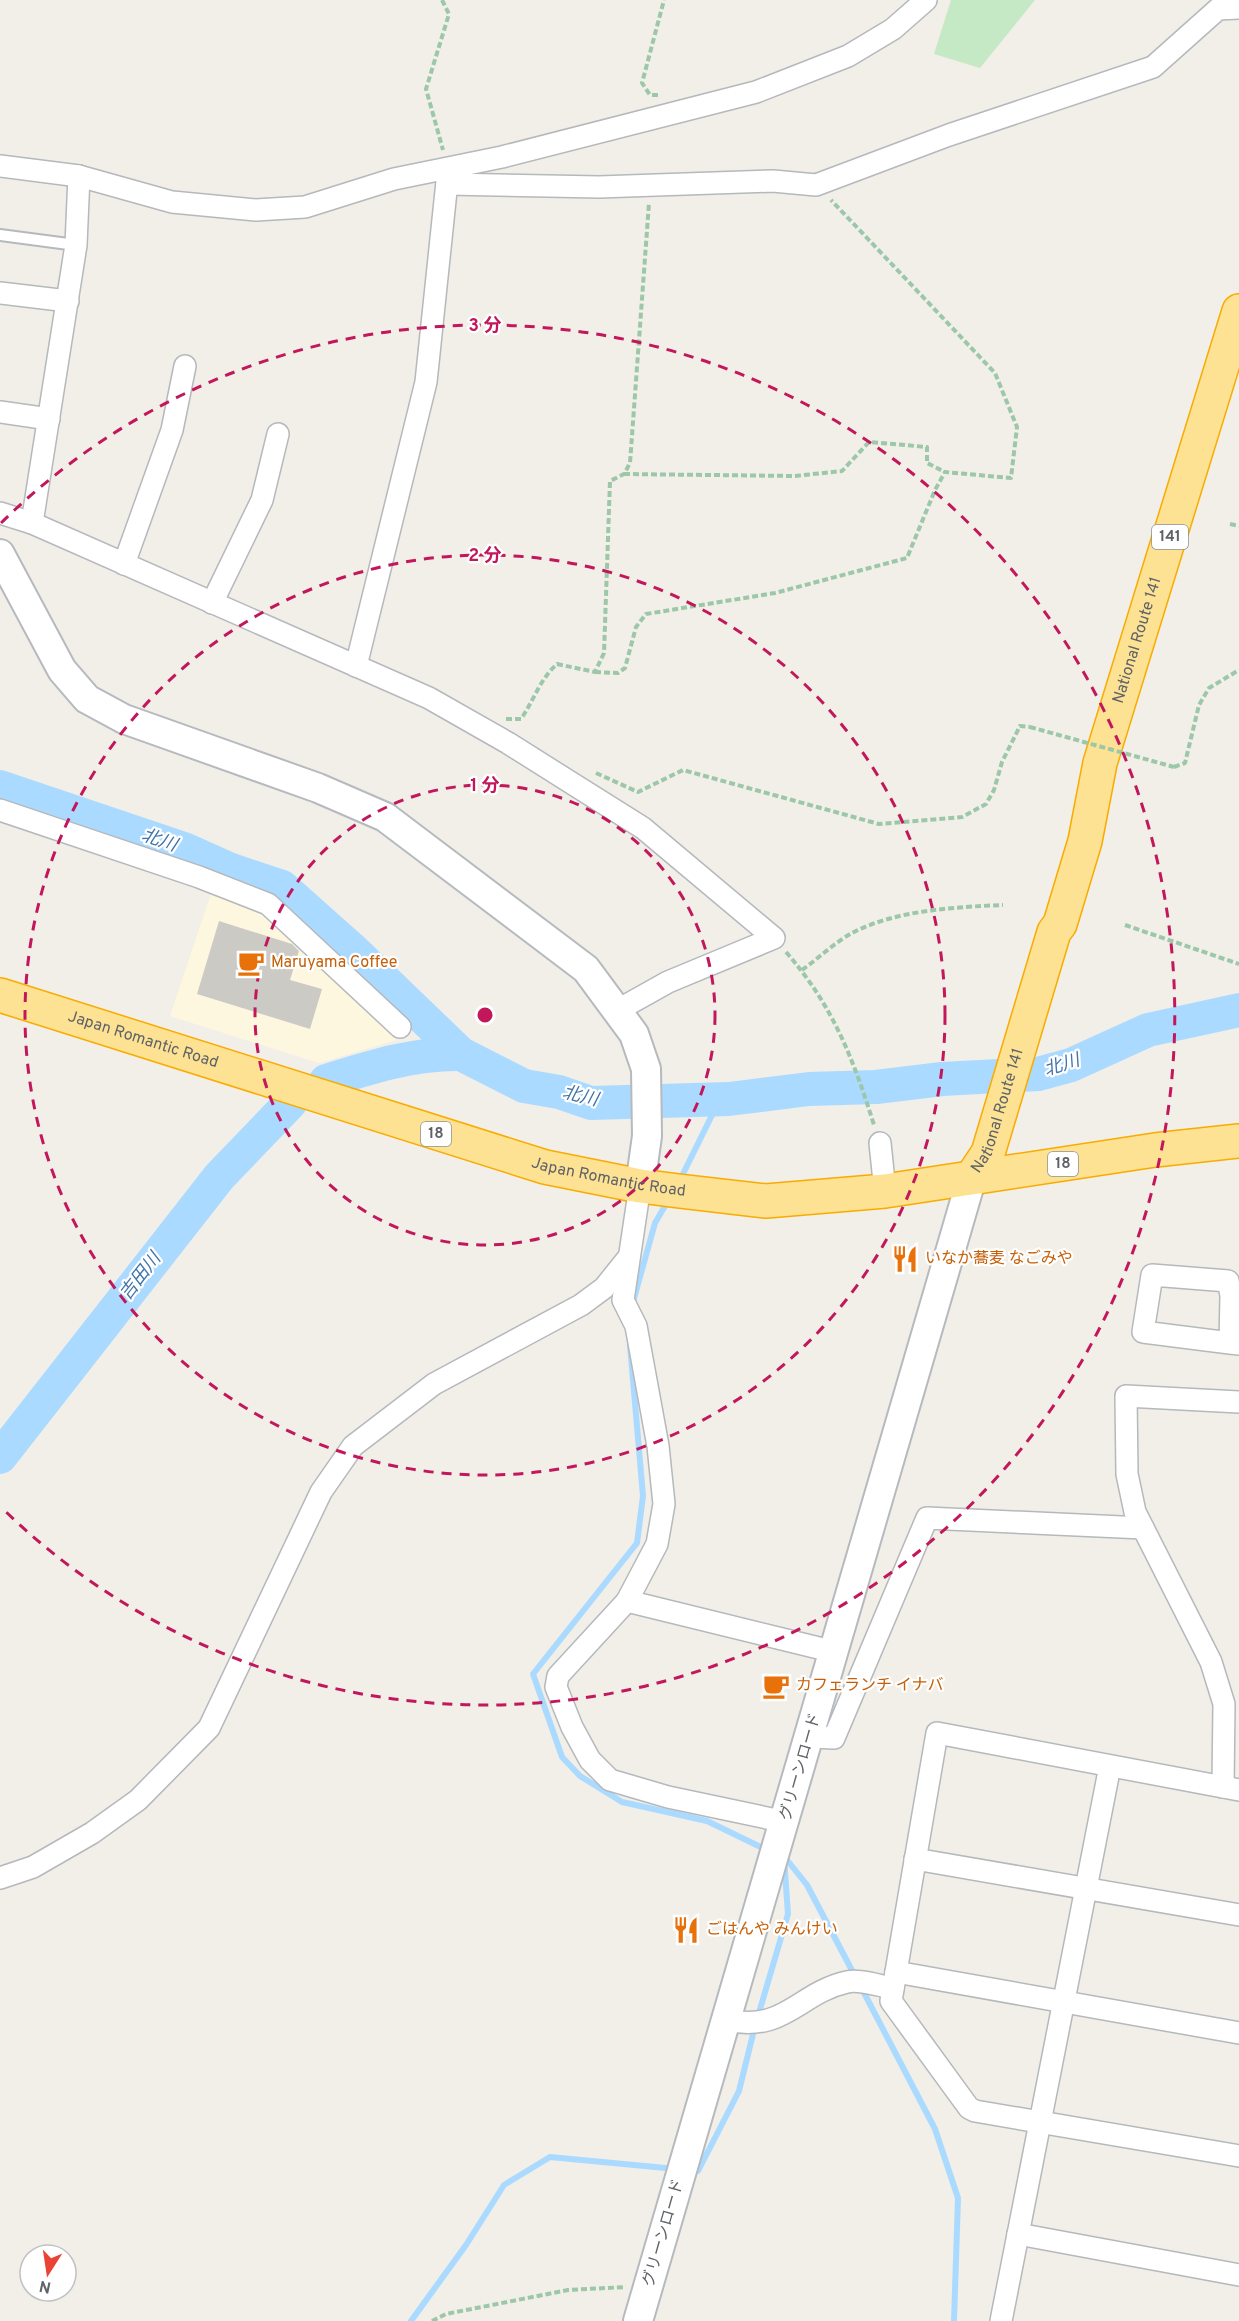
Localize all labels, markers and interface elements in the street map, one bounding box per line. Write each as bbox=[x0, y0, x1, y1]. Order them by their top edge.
text: 3 分 bbox=[468, 315, 502, 338]
road number: 141 bbox=[1152, 525, 1188, 549]
text: 2 分 bbox=[468, 545, 502, 568]
street label: National Route 141 bbox=[1109, 575, 1167, 706]
text: 1 分 bbox=[470, 775, 500, 798]
water label: 北川 bbox=[138, 824, 182, 858]
cafe icon: Maruyama Coffee bbox=[236, 948, 266, 978]
place label: Maruyama Coffee bbox=[271, 953, 397, 973]
centre of rings bbox=[475, 1005, 495, 1025]
street label: Japan Romantic Road bbox=[65, 1007, 221, 1073]
street label: National Route 141 bbox=[967, 1046, 1029, 1177]
water label: 北川 bbox=[1041, 1049, 1085, 1082]
water label: 北川 bbox=[560, 1082, 602, 1113]
road number: 18 bbox=[421, 1122, 451, 1146]
road number: 18 bbox=[1048, 1152, 1078, 1176]
street label: Japan Romantic Road bbox=[529, 1153, 687, 1202]
restaurant icon: いなか蕎麦 なごみや bbox=[890, 1244, 920, 1274]
water label: 吉田川 bbox=[115, 1247, 168, 1305]
place label: いなか蕎麦 なごみや bbox=[925, 1249, 1073, 1269]
cafe icon: カフェランチ イナバ bbox=[761, 1671, 791, 1701]
place label: カフェランチ イナバ bbox=[796, 1676, 943, 1696]
street label: グリーンロード bbox=[776, 1711, 826, 1823]
restaurant icon: ごはんや みんけい bbox=[671, 1915, 701, 1945]
place label: ごはんや みんけい bbox=[706, 1920, 838, 1940]
street label: グリーンロード bbox=[639, 2177, 689, 2289]
north arrow bbox=[18, 2243, 78, 2303]
text: N bbox=[38, 2275, 53, 2297]

